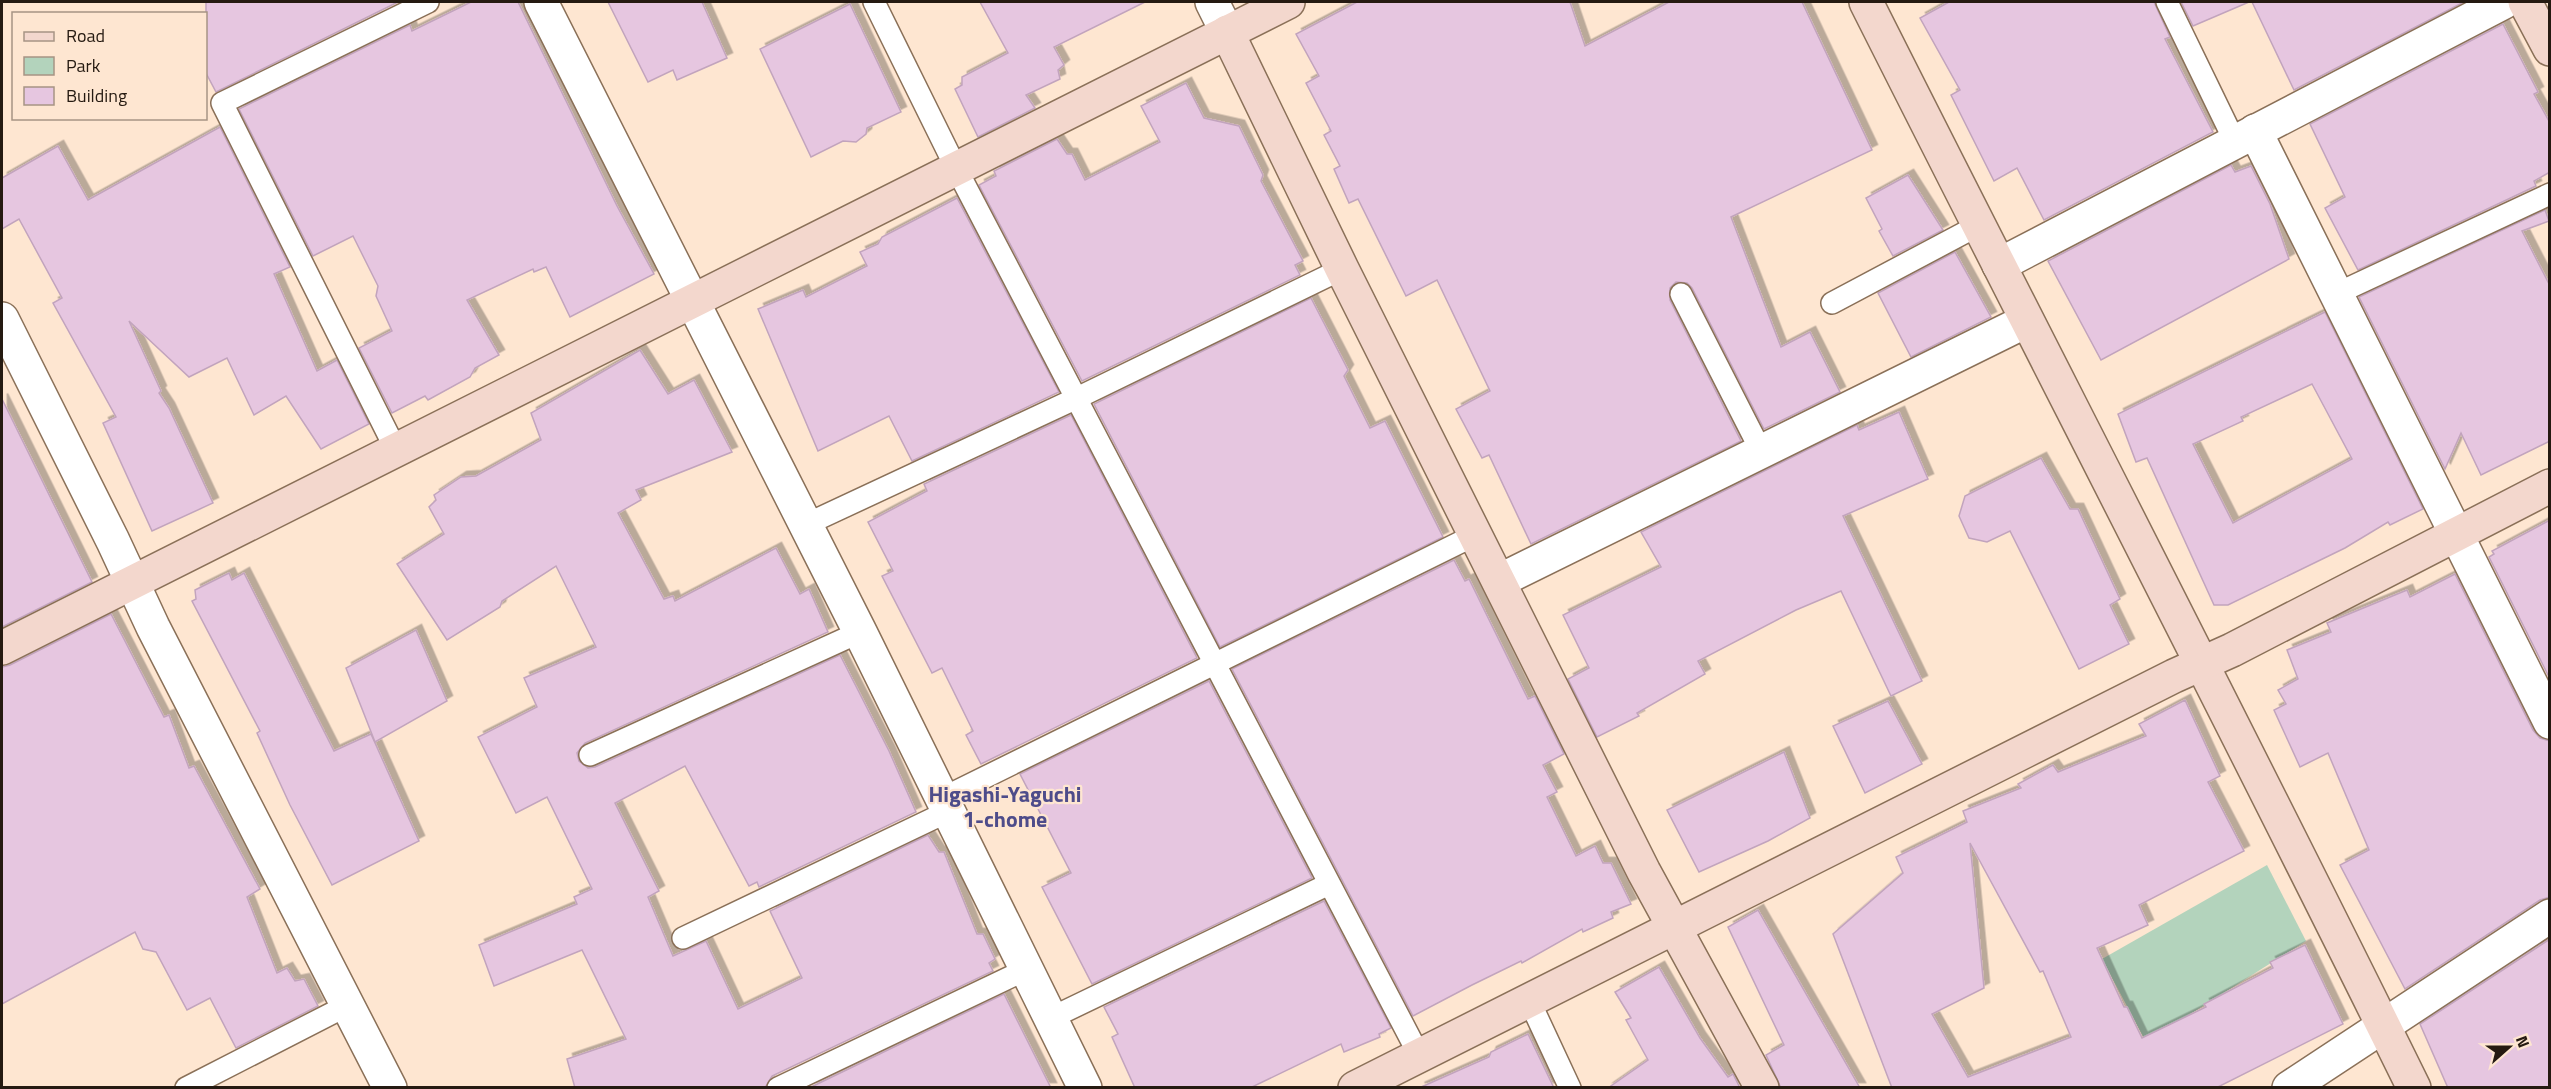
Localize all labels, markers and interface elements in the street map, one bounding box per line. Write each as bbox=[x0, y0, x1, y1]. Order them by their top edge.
legend bbox=[12, 12, 207, 120]
text: Road bbox=[66, 22, 105, 49]
text: Park bbox=[66, 52, 101, 79]
text: Building bbox=[66, 82, 127, 109]
district label: Higashi-Yaguchi 1-chome bbox=[928, 777, 1082, 836]
north arrow bbox=[2479, 1017, 2539, 1077]
text: N bbox=[2510, 1032, 2536, 1051]

